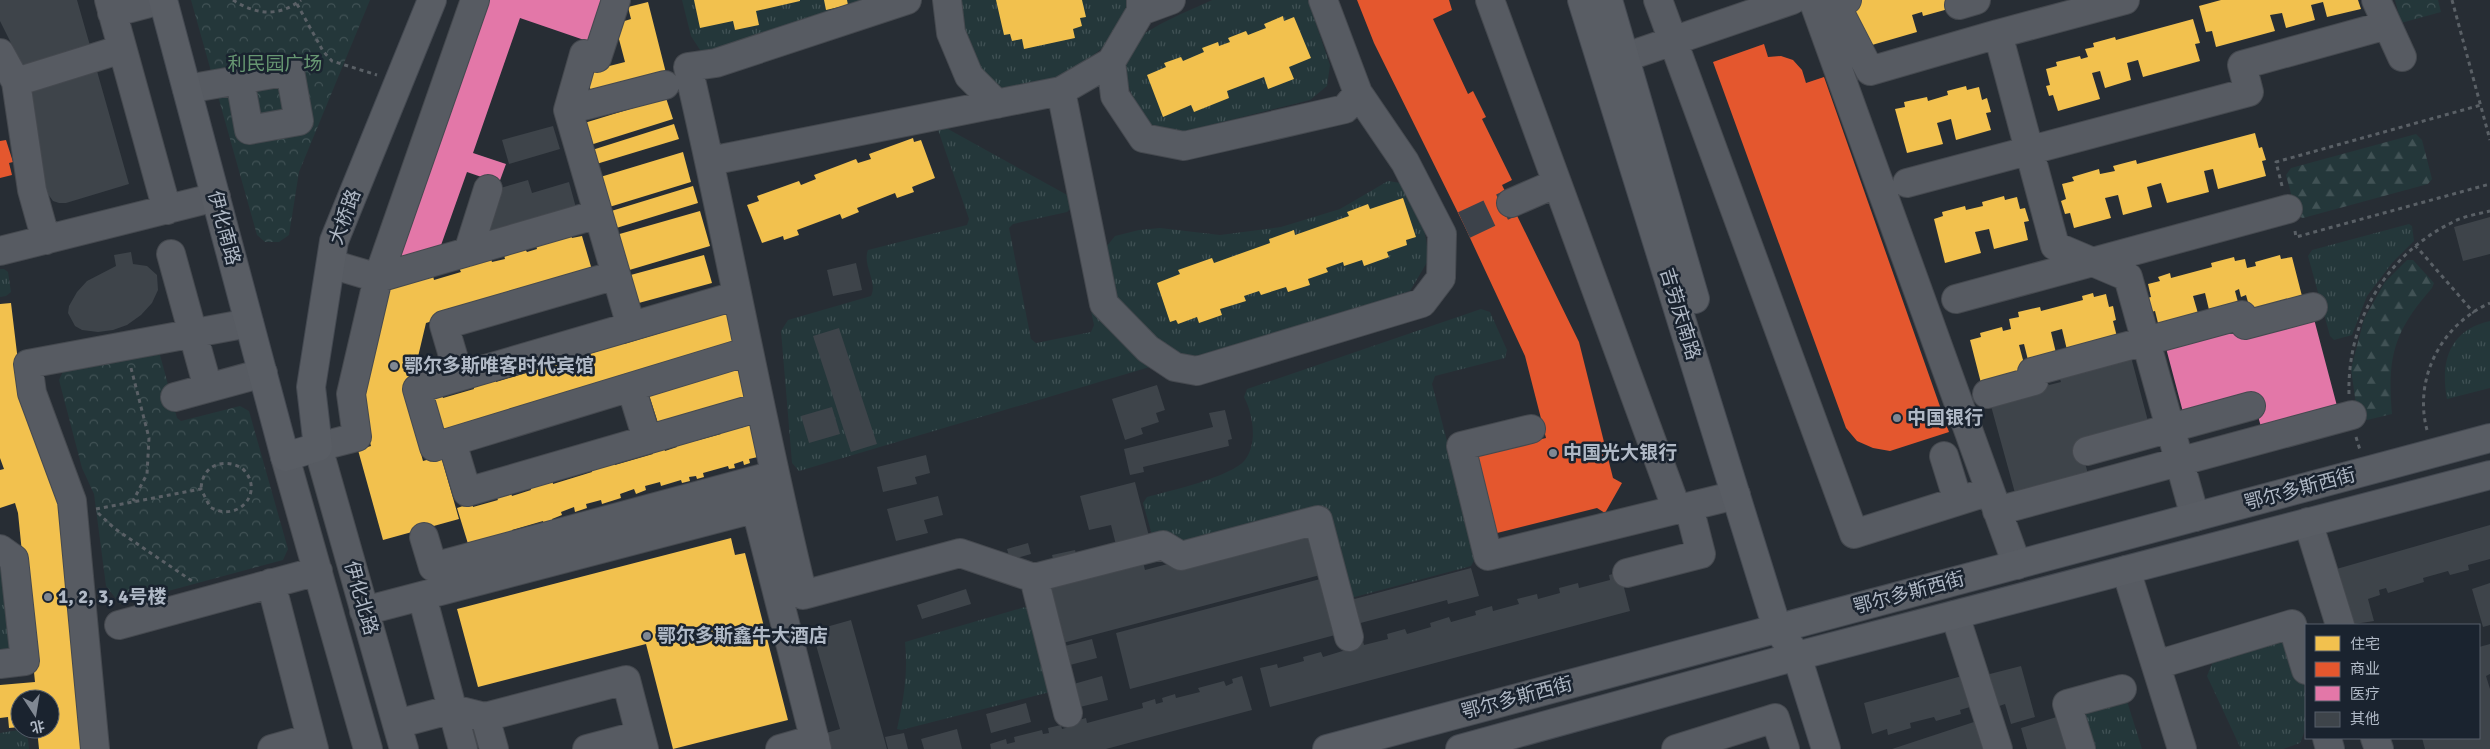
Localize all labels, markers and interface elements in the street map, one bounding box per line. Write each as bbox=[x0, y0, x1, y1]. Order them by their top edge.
park label: 利民园广场 bbox=[227, 52, 323, 76]
street label: 大桥路 bbox=[324, 186, 366, 248]
street label: 伊化南路 bbox=[203, 188, 245, 268]
street label: 吉劳庆南路 bbox=[1655, 265, 1705, 363]
place label: 鄂尔多斯唯客时代宾馆 bbox=[404, 354, 594, 378]
marker: 鄂尔多斯唯客时代宾馆 bbox=[388, 360, 400, 372]
place label: 中国银行 bbox=[1907, 406, 1983, 430]
marker: 中国银行 bbox=[1891, 412, 1903, 424]
place label: 中国光大银行 bbox=[1563, 441, 1677, 465]
marker: 中国光大银行 bbox=[1547, 447, 1559, 459]
street label: 鄂尔多斯西街 bbox=[2242, 463, 2358, 515]
street label: 伊化北路 bbox=[339, 558, 383, 638]
street label: 鄂尔多斯西街 bbox=[1851, 567, 1967, 619]
place label: 1, 2, 3, 4号楼 bbox=[58, 585, 166, 609]
marker: 1, 2, 3, 4号楼 bbox=[42, 591, 54, 603]
place label: 鄂尔多斯鑫牛大酒店 bbox=[657, 624, 828, 648]
legend bbox=[2305, 624, 2480, 739]
marker: 鄂尔多斯鑫牛大酒店 bbox=[641, 630, 653, 642]
text: 住宅 bbox=[2350, 635, 2380, 653]
text: 商业 bbox=[2350, 660, 2380, 678]
street label: 鄂尔多斯西街 bbox=[1459, 672, 1575, 724]
text: 医疗 bbox=[2350, 685, 2380, 703]
north arrow bbox=[10, 689, 60, 739]
text: 其他 bbox=[2350, 710, 2380, 728]
text: 北 bbox=[29, 716, 46, 736]

